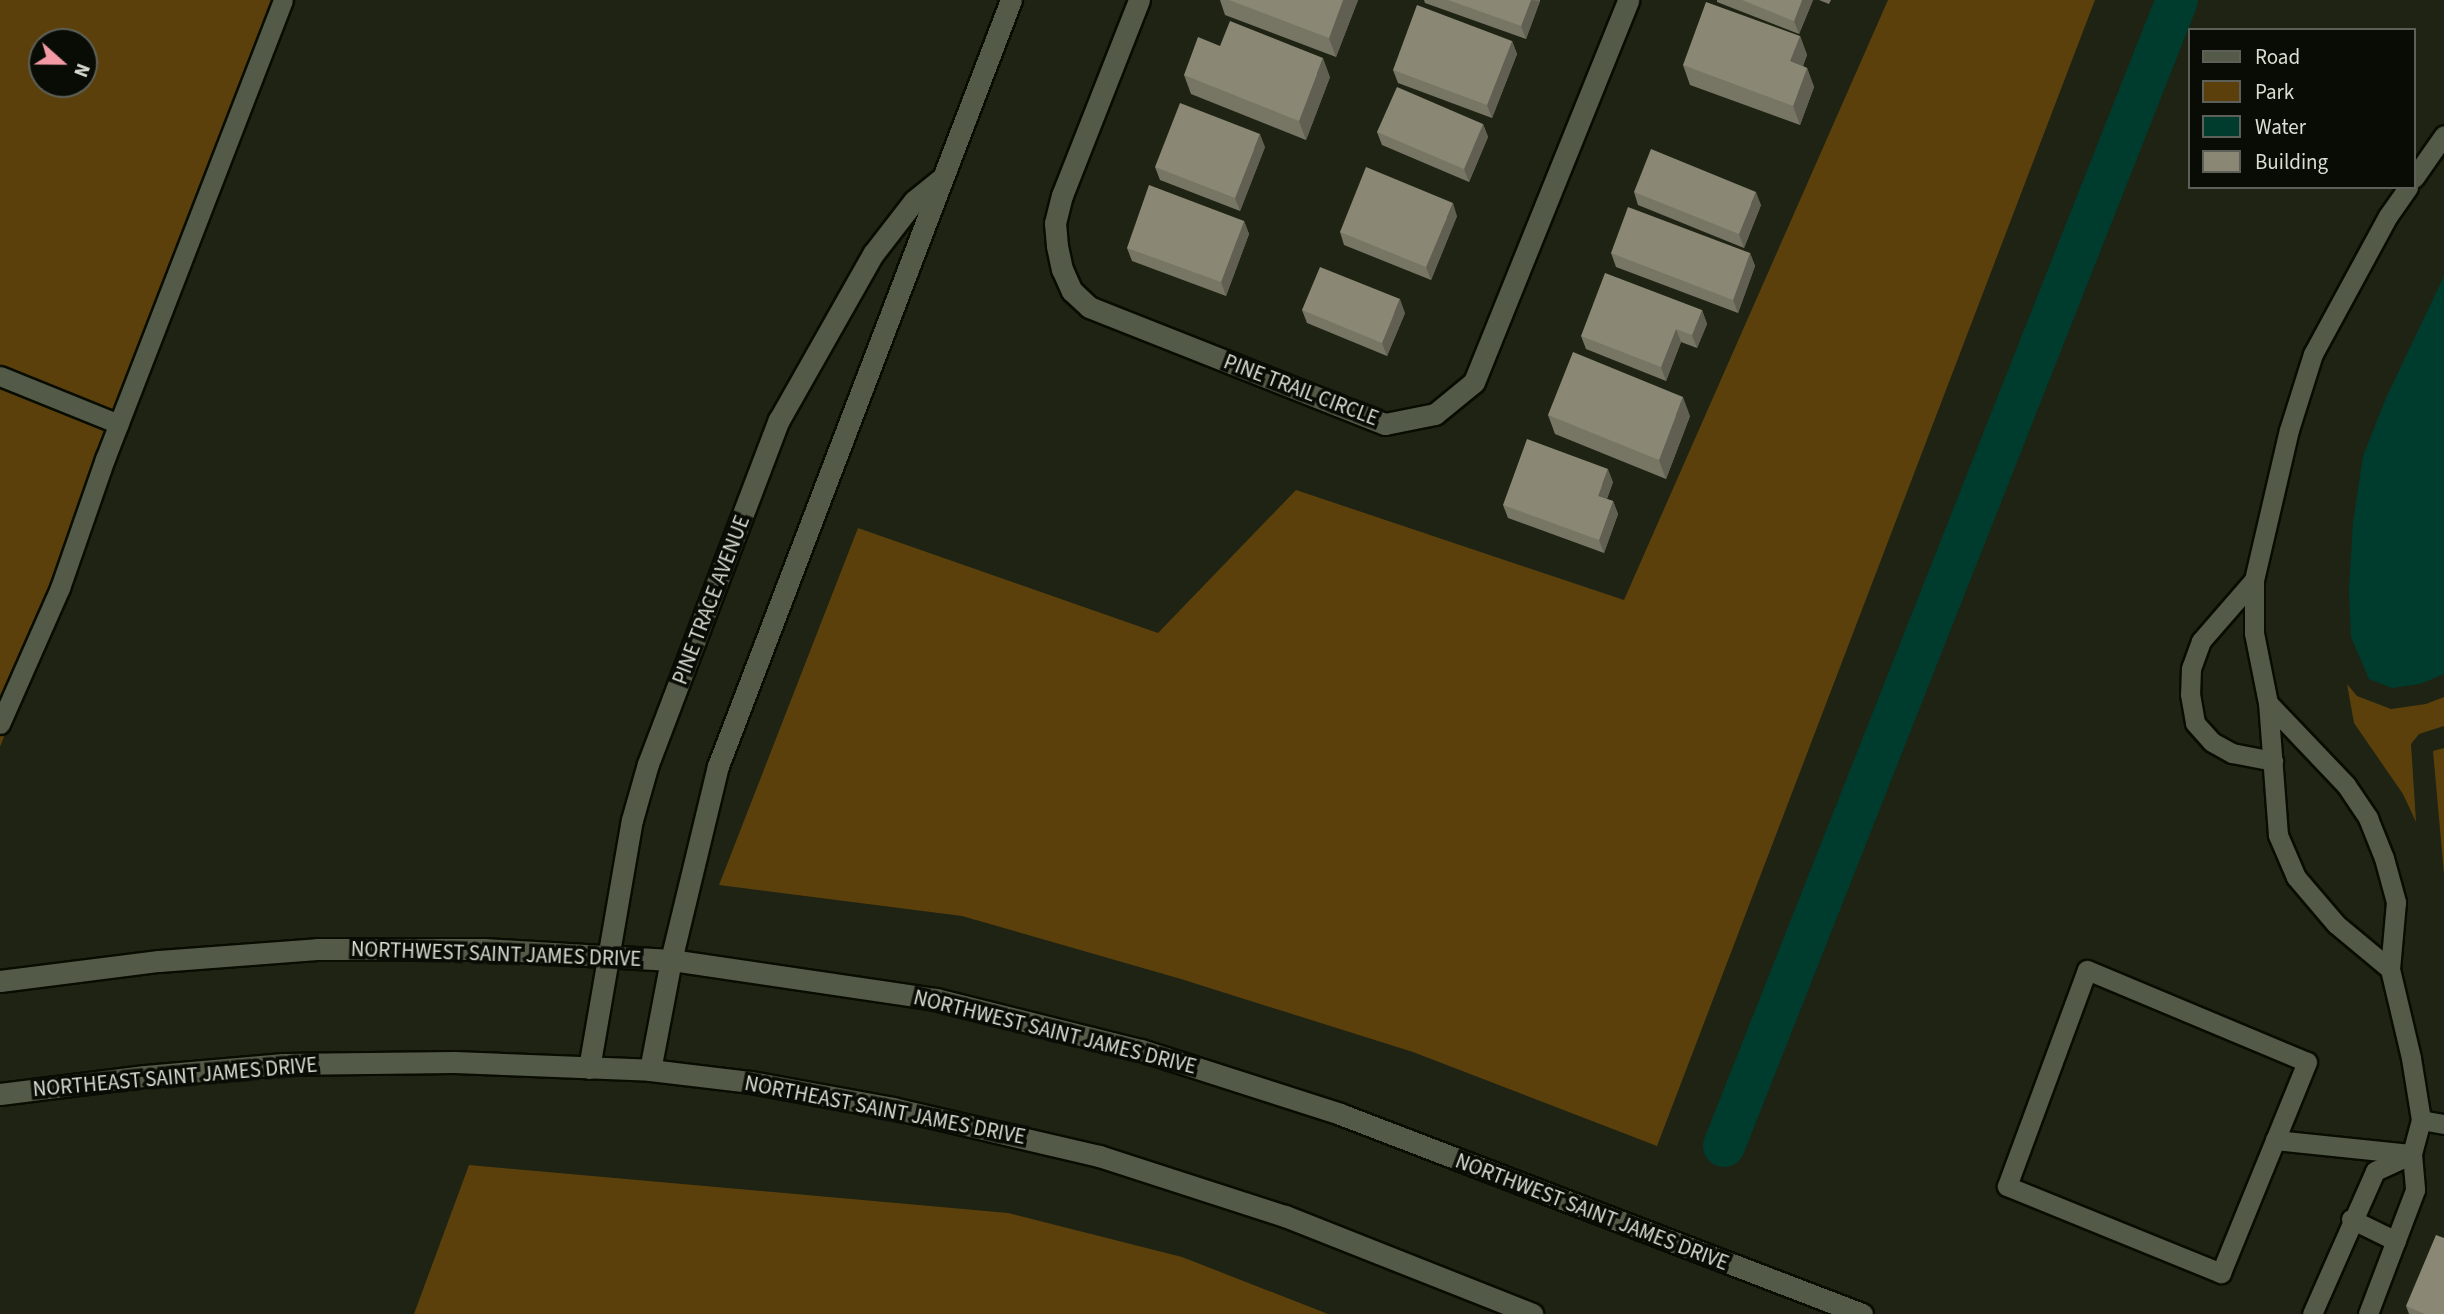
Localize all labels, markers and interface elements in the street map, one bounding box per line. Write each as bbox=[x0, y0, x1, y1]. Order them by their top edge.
north arrow bbox=[28, 28, 98, 98]
legend bbox=[2188, 28, 2416, 189]
text: Road bbox=[2255, 42, 2300, 72]
text: N bbox=[66, 59, 96, 81]
text: Park bbox=[2255, 77, 2294, 107]
text: Water bbox=[2255, 112, 2306, 142]
text: Building bbox=[2255, 147, 2328, 177]
street label: PINE TRAIL CIRCLE bbox=[1220, 349, 1382, 431]
street label: PINE TRACE AVENUE bbox=[667, 512, 755, 688]
street label: NORTHWEST SAINT JAMES DRIVE bbox=[350, 936, 642, 972]
street label: NORTHWEST SAINT JAMES DRIVE bbox=[911, 985, 1199, 1079]
street label: NORTHEAST SAINT JAMES DRIVE bbox=[32, 1052, 318, 1102]
street label: NORTHEAST SAINT JAMES DRIVE bbox=[742, 1070, 1028, 1150]
street label: NORTHWEST SAINT JAMES DRIVE bbox=[1452, 1148, 1732, 1276]

